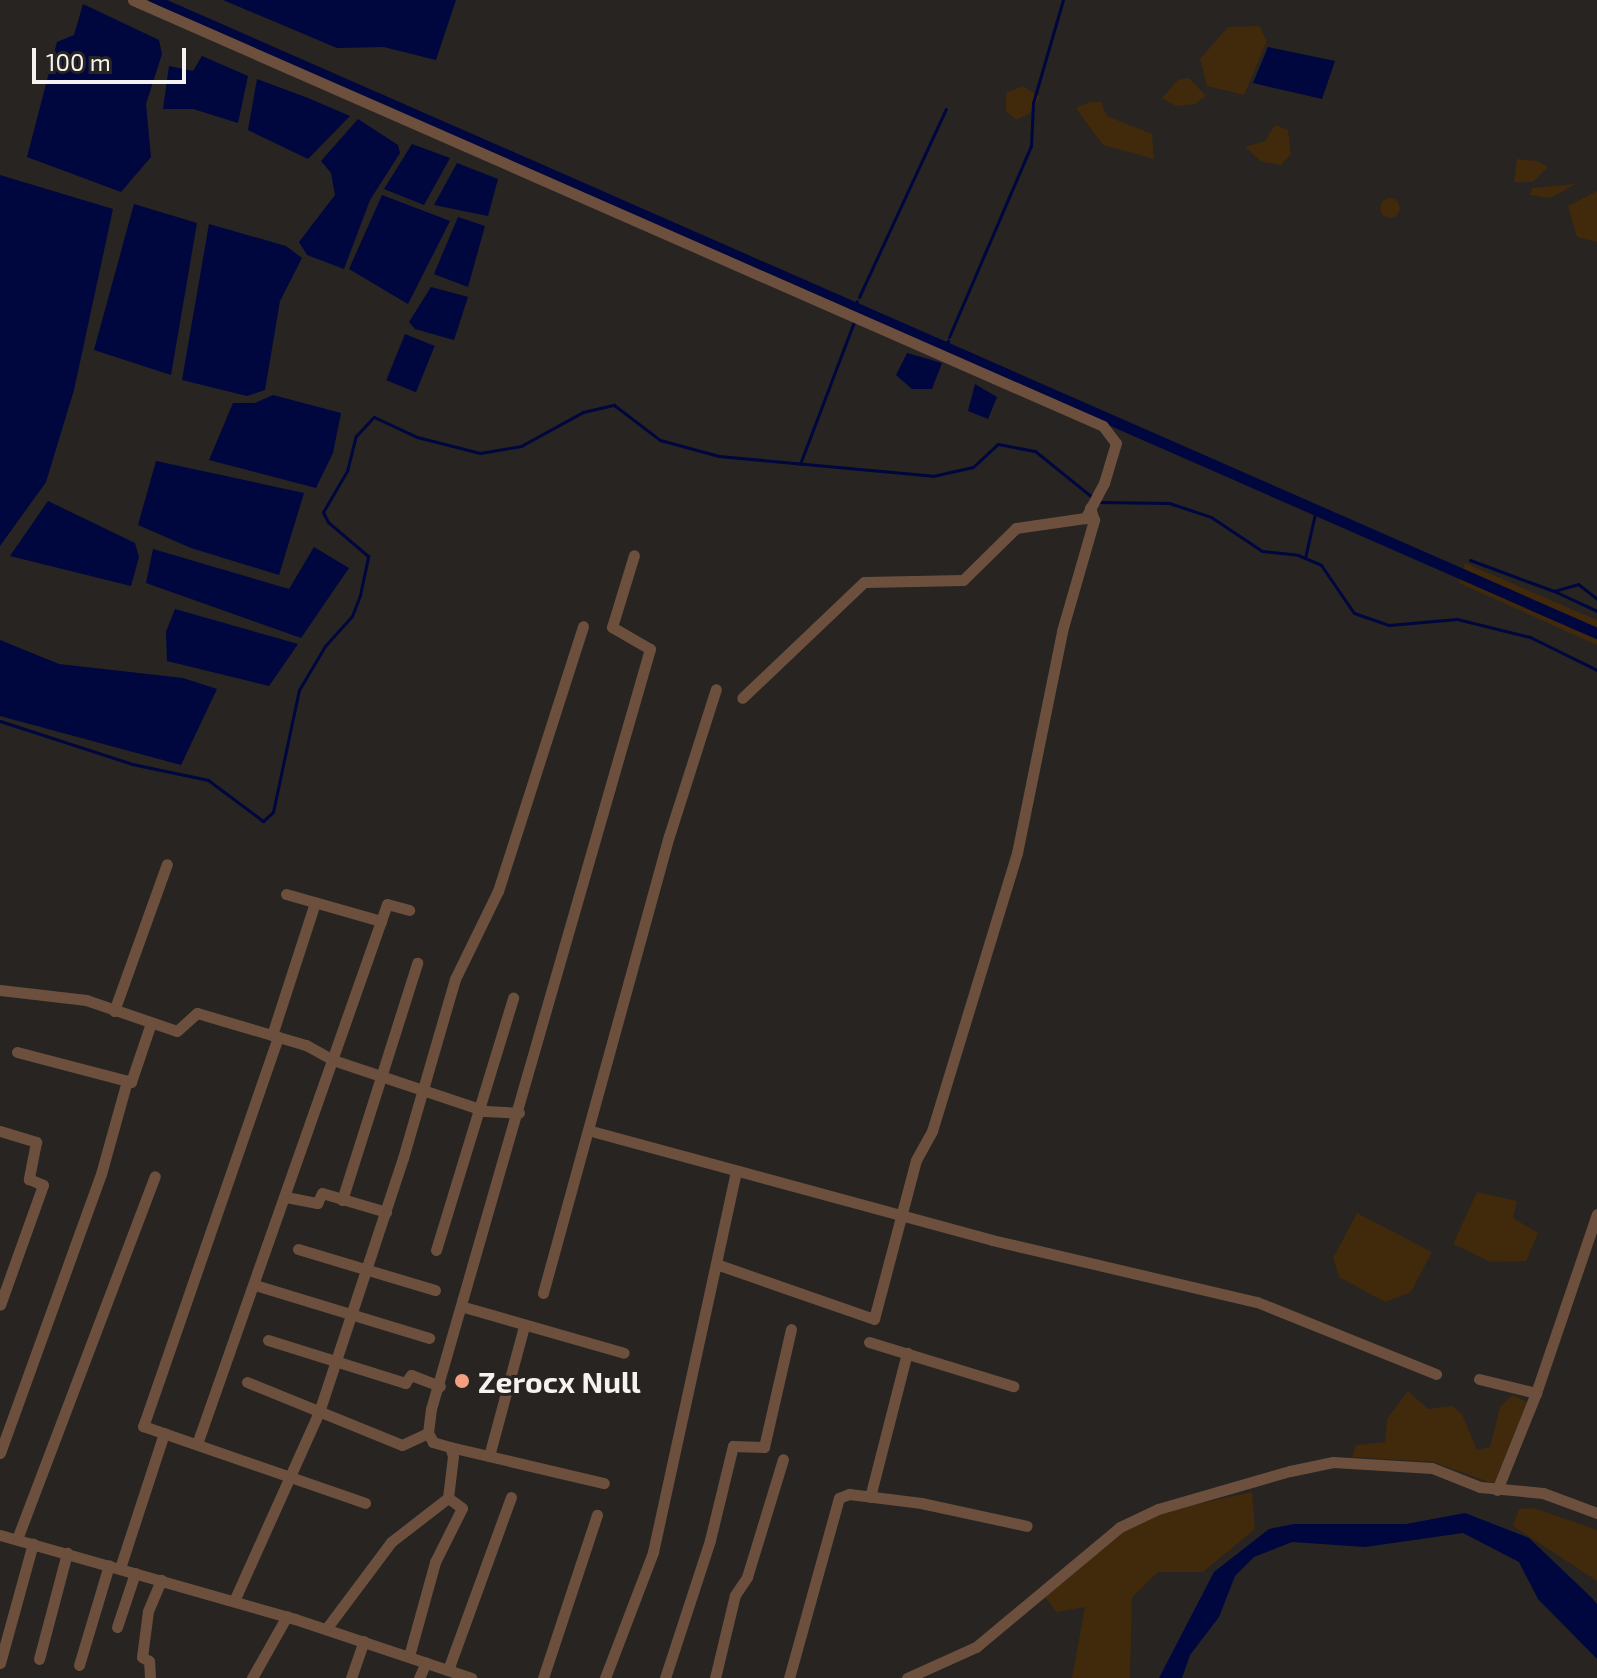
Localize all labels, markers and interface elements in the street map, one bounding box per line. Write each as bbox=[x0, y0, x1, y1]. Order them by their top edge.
scale bar bbox=[36, 32, 190, 82]
text: 100 m bbox=[46, 47, 111, 76]
place label: Zerocx Null bbox=[478, 1363, 641, 1399]
marker: Zerocx Null bbox=[453, 1372, 471, 1390]

